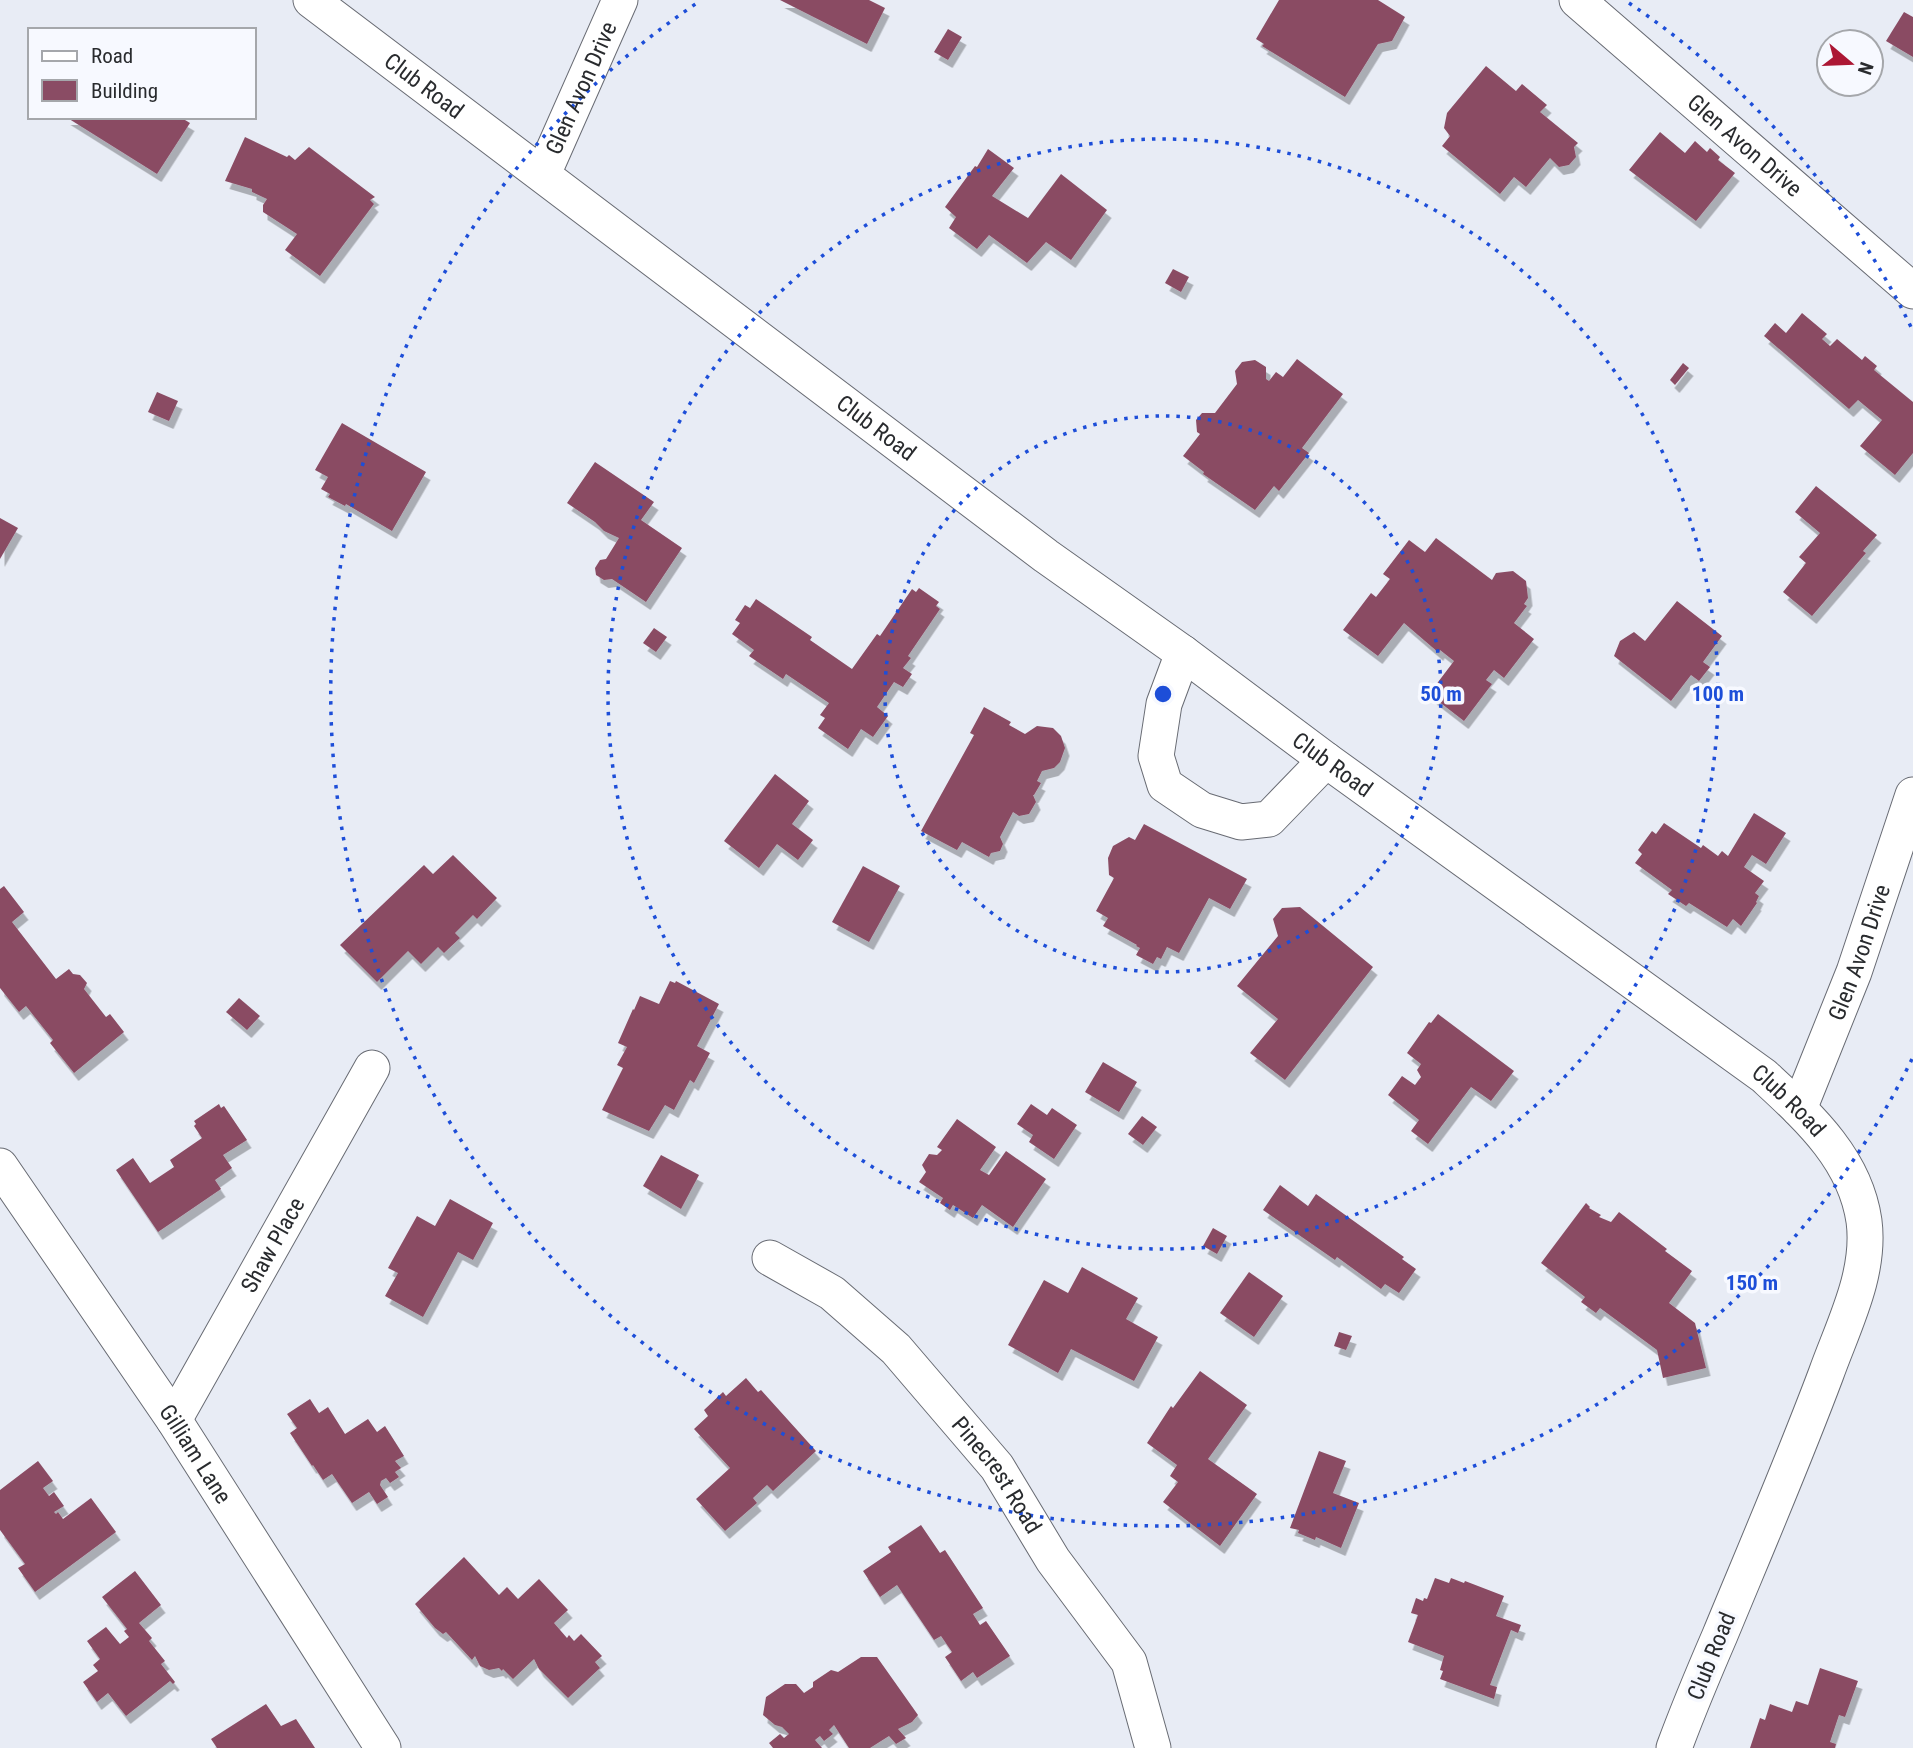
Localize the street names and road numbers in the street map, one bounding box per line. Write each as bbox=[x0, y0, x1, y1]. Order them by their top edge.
street label: Glen Avon Drive bbox=[540, 18, 623, 159]
street label: Club Road bbox=[379, 47, 469, 125]
street label: Glen Avon Drive bbox=[1682, 89, 1807, 203]
street label: Club Road bbox=[831, 390, 921, 467]
street label: Club Road bbox=[1287, 727, 1377, 803]
street label: Glen Avon Drive bbox=[1823, 881, 1896, 1024]
street label: Club Road bbox=[1747, 1059, 1831, 1142]
street label: Shaw Place bbox=[236, 1193, 310, 1297]
street label: Gilliam Lane bbox=[153, 1399, 237, 1509]
street label: Pinecrest Road bbox=[946, 1411, 1047, 1538]
street label: Club Road bbox=[1682, 1608, 1741, 1704]

